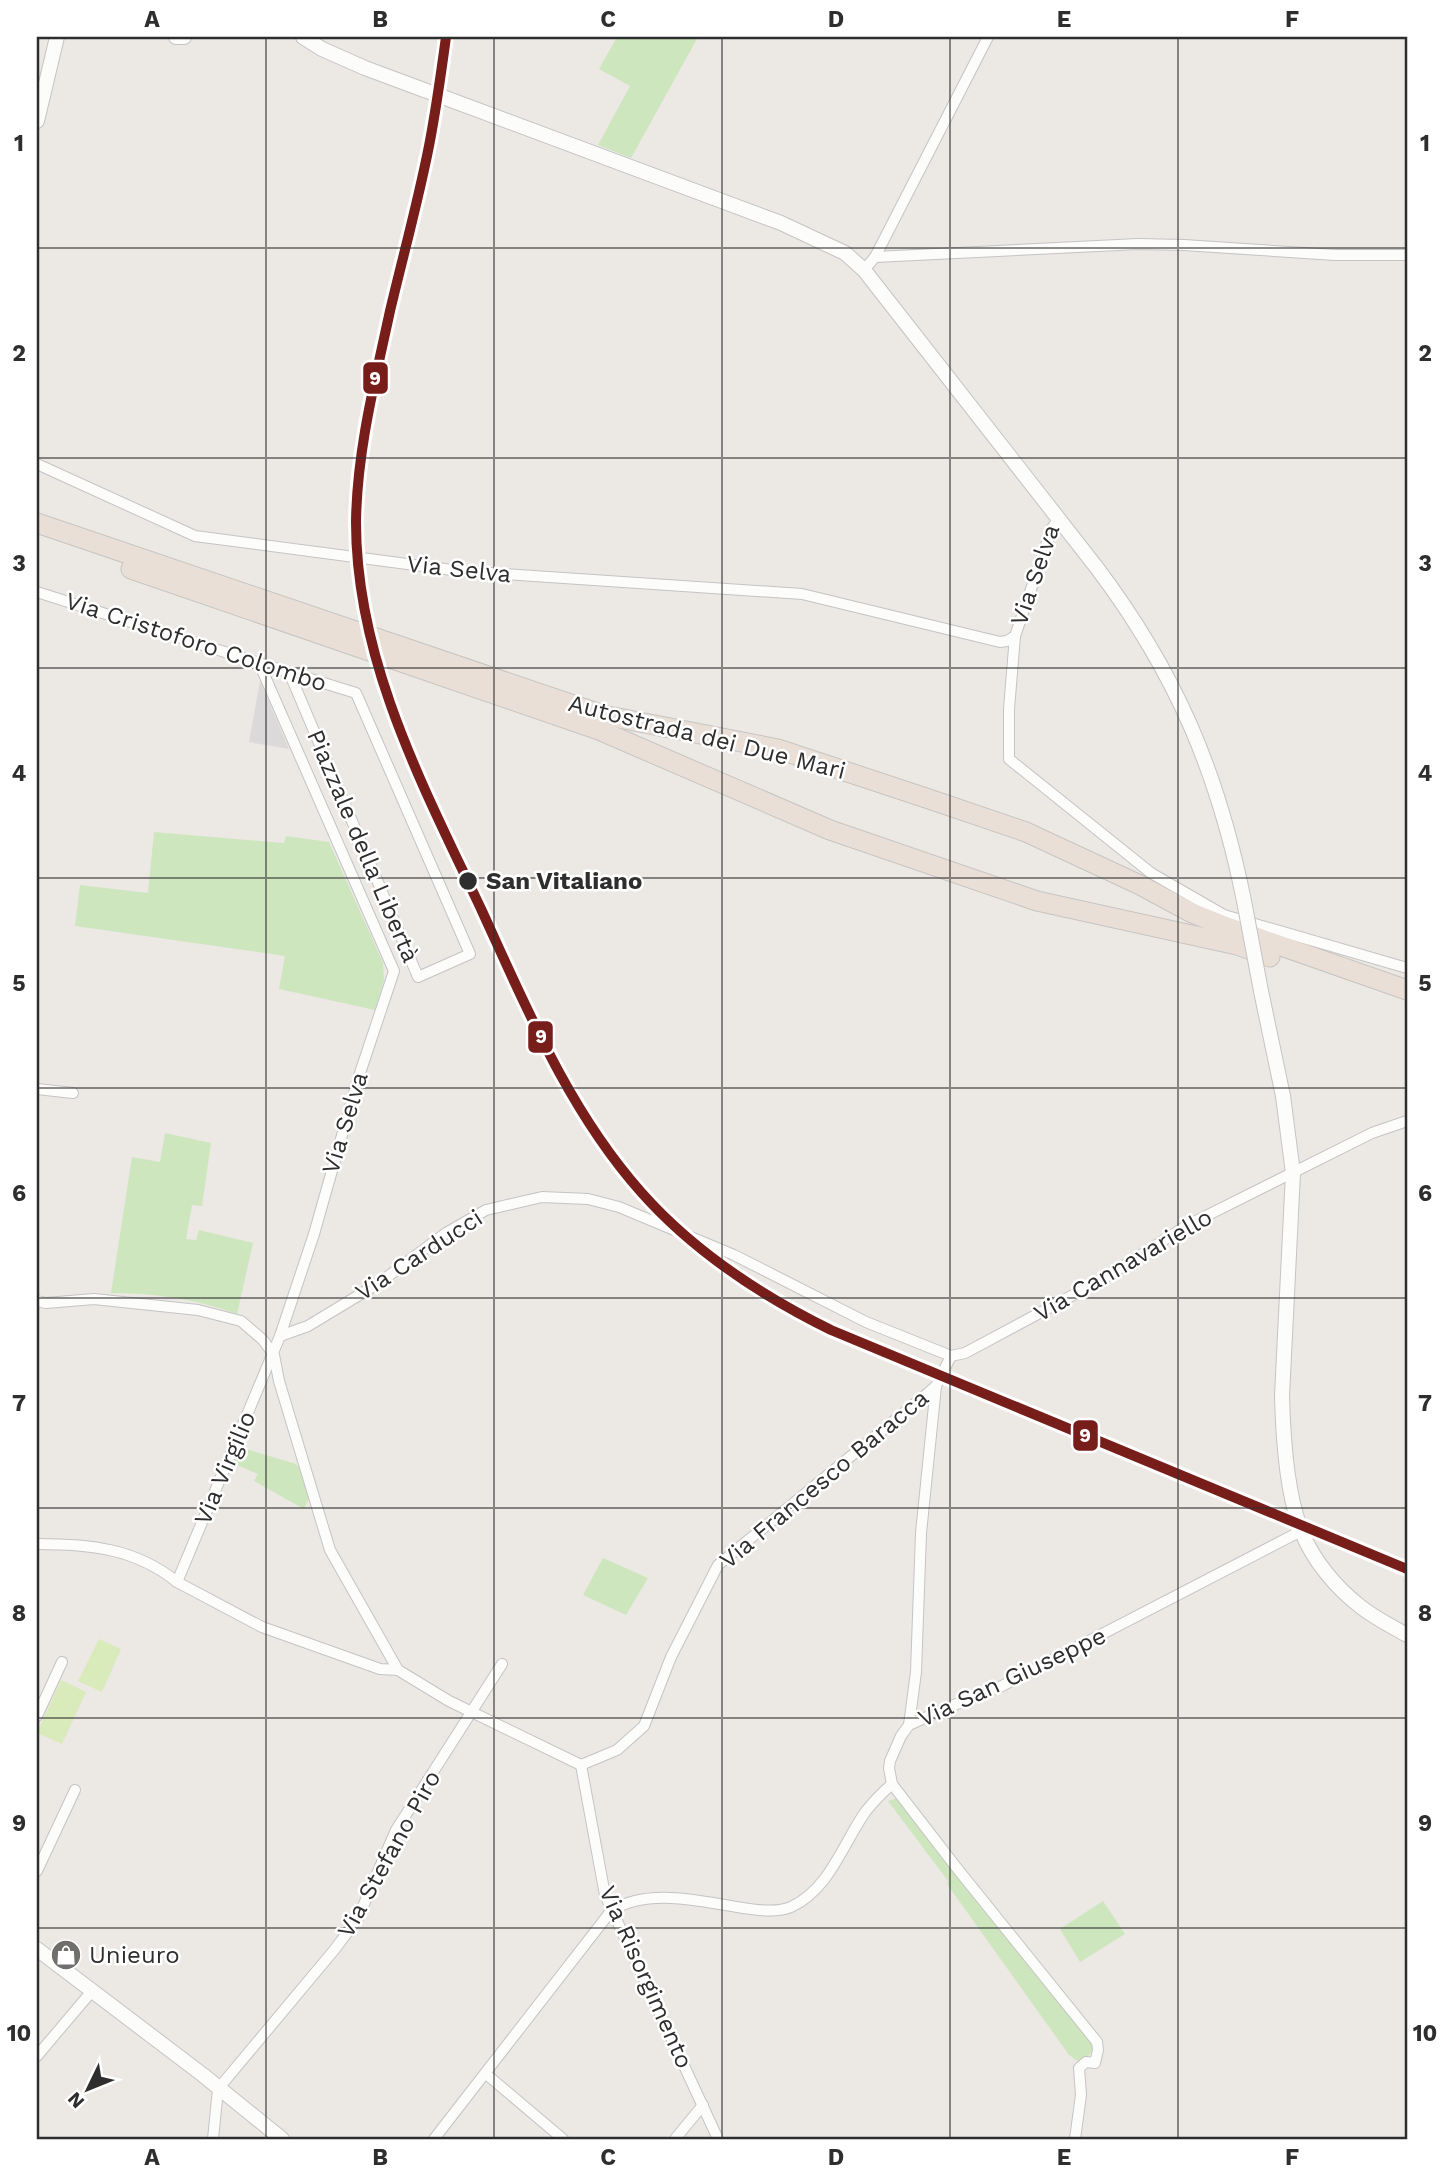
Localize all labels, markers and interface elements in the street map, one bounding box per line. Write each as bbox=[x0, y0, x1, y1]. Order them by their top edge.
text: A bbox=[144, 6, 160, 33]
text: B bbox=[372, 6, 388, 33]
text: C bbox=[600, 6, 616, 33]
text: D bbox=[828, 6, 844, 33]
text: E bbox=[1057, 6, 1071, 33]
text: F bbox=[1285, 6, 1299, 33]
text: 1 bbox=[14, 130, 24, 157]
text: 1 bbox=[1420, 130, 1430, 157]
text: 2 bbox=[12, 340, 26, 367]
text: 2 bbox=[1418, 340, 1432, 367]
line badge: 9 bbox=[362, 361, 389, 395]
text: 9 bbox=[369, 367, 381, 390]
street label: Via Selva bbox=[1005, 521, 1065, 629]
text: 3 bbox=[12, 550, 26, 577]
street label: Via Selva bbox=[405, 550, 513, 588]
text: 3 bbox=[1418, 550, 1432, 577]
street label: Via Cristoforo Colombo bbox=[62, 586, 330, 698]
street label: Autostrada dei Due Mari bbox=[566, 689, 848, 785]
street label: Piazzale della Libertà bbox=[301, 725, 425, 967]
text: 4 bbox=[12, 760, 27, 787]
text: 4 bbox=[1418, 760, 1433, 787]
place label: San Vitaliano bbox=[486, 867, 642, 895]
marker: San Vitaliano bbox=[457, 870, 479, 892]
text: 5 bbox=[12, 970, 26, 997]
text: 5 bbox=[1418, 970, 1432, 997]
line badge: 9 bbox=[527, 1020, 554, 1054]
text: 9 bbox=[535, 1025, 547, 1048]
street label: Via Selva bbox=[316, 1069, 374, 1177]
text: 6 bbox=[12, 1180, 26, 1207]
text: 6 bbox=[1418, 1180, 1432, 1207]
street label: Via Cannavariello bbox=[1029, 1203, 1217, 1327]
street label: Via Carducci bbox=[350, 1204, 488, 1306]
street label: Via Francesco Baracca bbox=[714, 1384, 934, 1574]
text: 7 bbox=[12, 1390, 26, 1417]
text: 7 bbox=[1418, 1390, 1432, 1417]
street label: Via Virgilio bbox=[189, 1407, 261, 1529]
line badge: 9 bbox=[1072, 1419, 1099, 1452]
text: 9 bbox=[1079, 1424, 1091, 1447]
text: 8 bbox=[12, 1600, 26, 1627]
text: 8 bbox=[1418, 1600, 1432, 1627]
street label: Via San Giuseppe bbox=[914, 1621, 1110, 1733]
street label: Via Stefano Piro bbox=[331, 1765, 447, 1943]
text: 9 bbox=[12, 1810, 26, 1837]
text: 9 bbox=[1418, 1810, 1432, 1837]
street label: Via Risorgimento bbox=[593, 1881, 699, 2073]
shop icon: Unieuro bbox=[49, 1938, 83, 1972]
place label: Unieuro bbox=[89, 1941, 180, 1969]
text: 10 bbox=[7, 2020, 31, 2047]
text: 10 bbox=[1413, 2020, 1437, 2047]
north arrow bbox=[52, 2054, 122, 2124]
text: N bbox=[63, 2087, 89, 2113]
text: A bbox=[144, 2144, 160, 2171]
text: B bbox=[372, 2144, 388, 2171]
text: C bbox=[600, 2144, 616, 2171]
text: D bbox=[828, 2144, 844, 2171]
text: E bbox=[1057, 2144, 1071, 2171]
text: F bbox=[1285, 2144, 1299, 2171]

